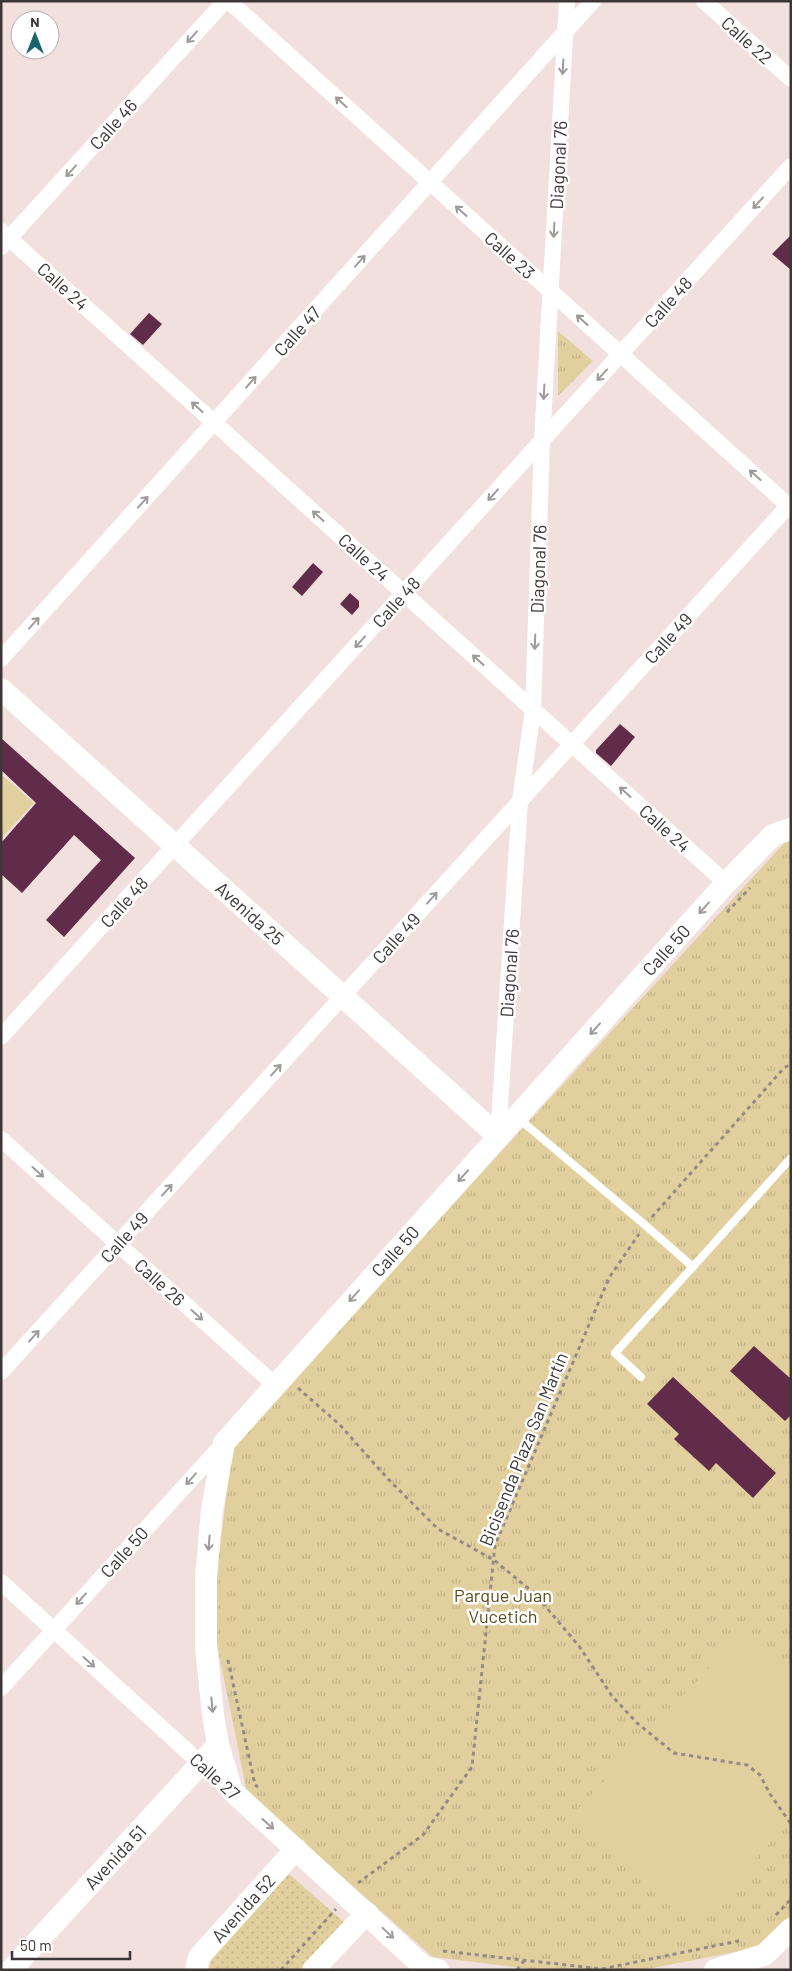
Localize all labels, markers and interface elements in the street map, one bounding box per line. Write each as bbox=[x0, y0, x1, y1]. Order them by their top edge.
north arrow bbox=[10, 10, 60, 60]
street label: Calle 22 bbox=[717, 11, 777, 69]
text: N bbox=[30, 13, 40, 30]
one-way arrow bbox=[186, 31, 198, 44]
one-way arrow bbox=[559, 59, 568, 75]
street label: Calle 46 bbox=[85, 94, 141, 154]
one-way arrow bbox=[334, 96, 347, 108]
street label: Diagonal 76 bbox=[545, 120, 571, 210]
one-way arrow bbox=[65, 164, 77, 177]
one-way arrow bbox=[752, 196, 764, 209]
one-way arrow bbox=[455, 205, 468, 217]
one-way arrow bbox=[549, 221, 558, 237]
street label: Calle 23 bbox=[480, 227, 540, 283]
one-way arrow bbox=[354, 254, 366, 267]
street label: Calle 24 bbox=[33, 257, 93, 315]
street label: Calle 48 bbox=[639, 272, 697, 332]
street label: Calle 47 bbox=[269, 301, 325, 360]
one-way arrow bbox=[576, 314, 589, 325]
one-way arrow bbox=[596, 368, 608, 381]
one-way arrow bbox=[246, 375, 257, 388]
one-way arrow bbox=[540, 384, 549, 400]
one-way arrow bbox=[191, 402, 204, 413]
one-way arrow bbox=[748, 470, 761, 481]
one-way arrow bbox=[487, 489, 499, 502]
one-way arrow bbox=[137, 496, 149, 509]
one-way arrow bbox=[312, 510, 325, 522]
street label: Diagonal 76 bbox=[525, 524, 551, 614]
street label: Calle 24 bbox=[334, 528, 394, 586]
street label: Calle 48 bbox=[367, 572, 425, 632]
street label: Calle 49 bbox=[639, 608, 697, 668]
one-way arrow bbox=[28, 617, 40, 630]
one-way arrow bbox=[531, 633, 540, 649]
one-way arrow bbox=[354, 635, 366, 648]
one-way arrow bbox=[471, 654, 484, 666]
one-way arrow bbox=[618, 786, 631, 798]
street label: Calle 24 bbox=[635, 799, 695, 857]
street label: Calle 48 bbox=[95, 872, 153, 932]
street label: Avenida 25 bbox=[211, 877, 289, 949]
one-way arrow bbox=[427, 891, 438, 904]
one-way arrow bbox=[698, 902, 709, 915]
street label: Calle 49 bbox=[367, 908, 425, 968]
street label: Calle 50 bbox=[637, 920, 695, 980]
street label: Diagonal 76 bbox=[495, 928, 523, 1018]
one-way arrow bbox=[589, 1022, 601, 1035]
one-way arrow bbox=[270, 1063, 282, 1076]
one-way arrow bbox=[31, 1166, 44, 1177]
one-way arrow bbox=[457, 1169, 469, 1182]
one-way arrow bbox=[161, 1184, 173, 1197]
street label: Calle 49 bbox=[95, 1207, 153, 1267]
street label: Calle 50 bbox=[366, 1221, 424, 1281]
street label: Calle 26 bbox=[130, 1254, 190, 1310]
one-way arrow bbox=[348, 1290, 360, 1303]
one-way arrow bbox=[191, 1309, 204, 1321]
one-way arrow bbox=[28, 1330, 40, 1343]
street label: Bicisenda Plaza San Martín bbox=[474, 1349, 572, 1549]
one-way arrow bbox=[185, 1472, 197, 1485]
street label: Calle 50 bbox=[95, 1522, 153, 1582]
one-way arrow bbox=[204, 1535, 214, 1551]
park label: Parque Juan Vucetich bbox=[454, 1584, 552, 1627]
one-way arrow bbox=[75, 1592, 87, 1605]
one-way arrow bbox=[83, 1656, 96, 1668]
one-way arrow bbox=[207, 1697, 217, 1713]
street label: Calle 27 bbox=[185, 1748, 245, 1804]
one-way arrow bbox=[262, 1818, 275, 1830]
street label: Avenida 51 bbox=[80, 1820, 150, 1894]
street label: Avenida 52 bbox=[207, 1869, 279, 1947]
one-way arrow bbox=[382, 1927, 395, 1939]
scale bar bbox=[12, 1928, 130, 1960]
text: 50 m bbox=[20, 1936, 52, 1954]

